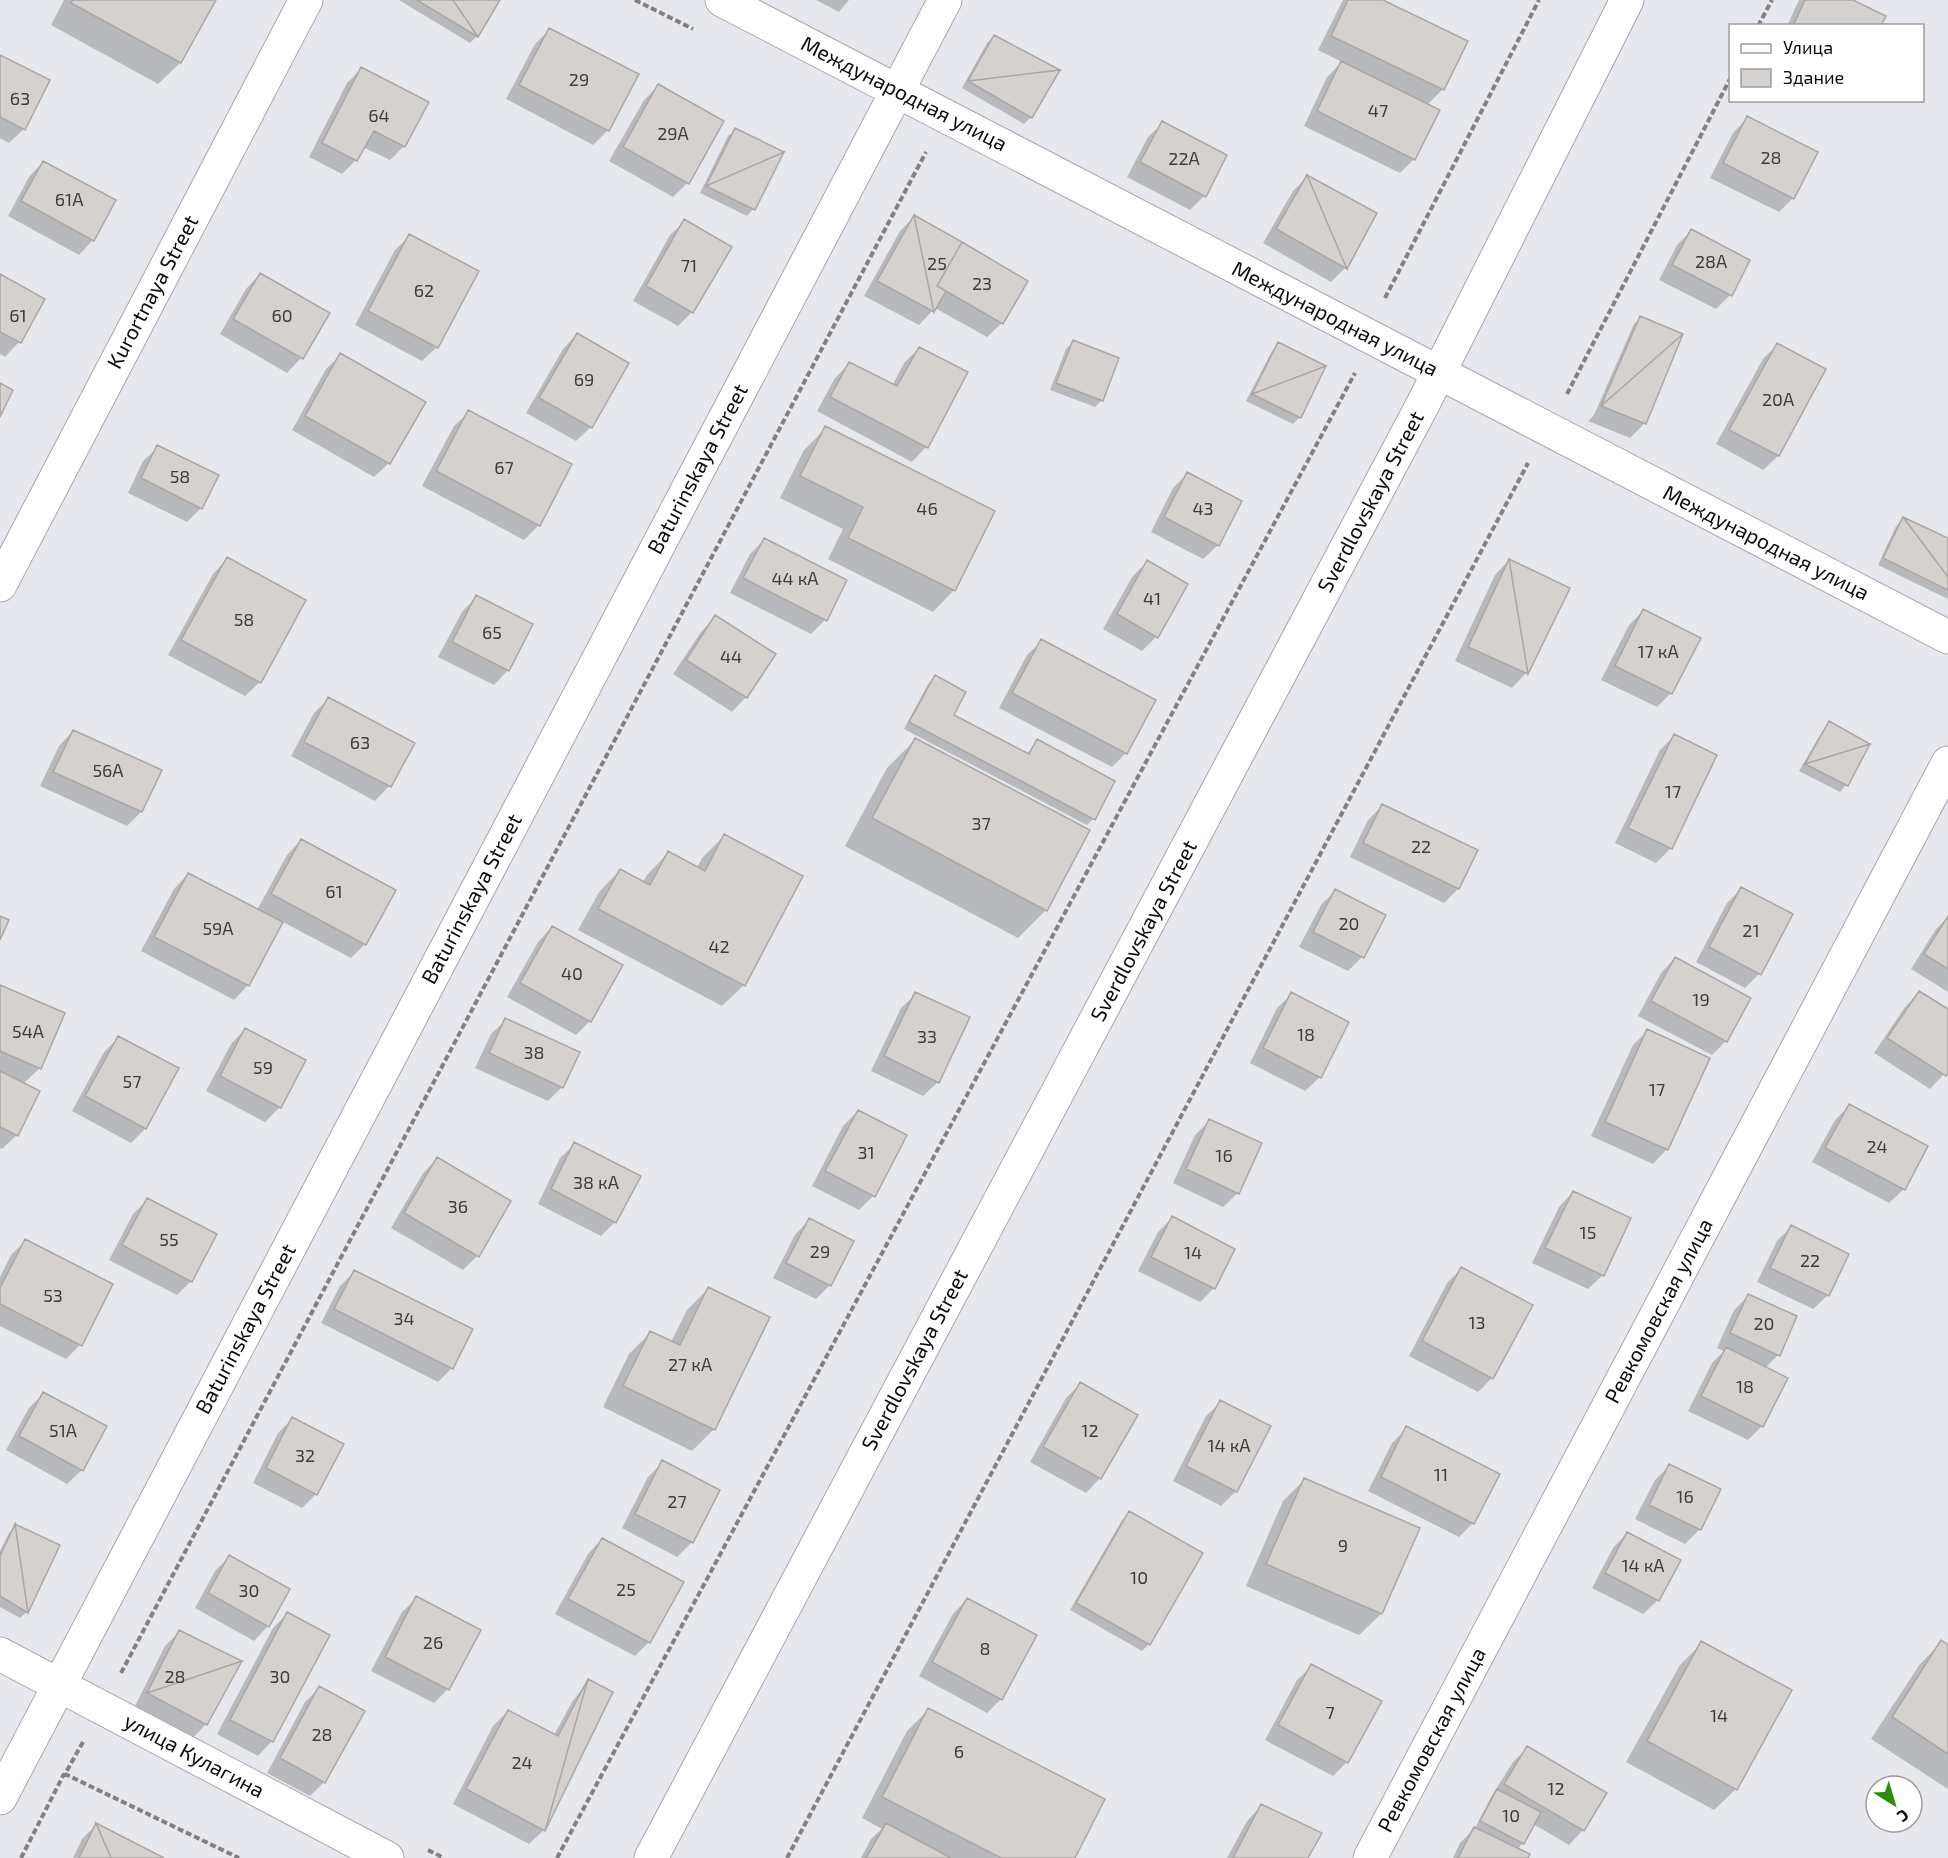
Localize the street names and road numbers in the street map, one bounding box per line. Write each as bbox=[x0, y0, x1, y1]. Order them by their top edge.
street label: Международная улица bbox=[797, 30, 1012, 156]
street label: Kurortnaya Street bbox=[101, 210, 203, 372]
street label: Международная улица bbox=[1228, 255, 1443, 381]
street label: Baturinskaya Street bbox=[641, 379, 752, 558]
street label: Sverdlovskaya Street bbox=[1311, 406, 1428, 596]
street label: Международная улица bbox=[1659, 479, 1874, 605]
street label: Baturinskaya Street bbox=[415, 809, 526, 988]
street label: Sverdlovskaya Street bbox=[1084, 835, 1201, 1025]
street label: Ревкомовская улица bbox=[1598, 1214, 1718, 1407]
street label: Baturinskaya Street bbox=[189, 1239, 300, 1418]
street label: Sverdlovskaya Street bbox=[855, 1264, 972, 1454]
street label: Ревкомовская улица bbox=[1371, 1643, 1491, 1836]
street label: улица Кулагина bbox=[120, 1707, 269, 1803]

